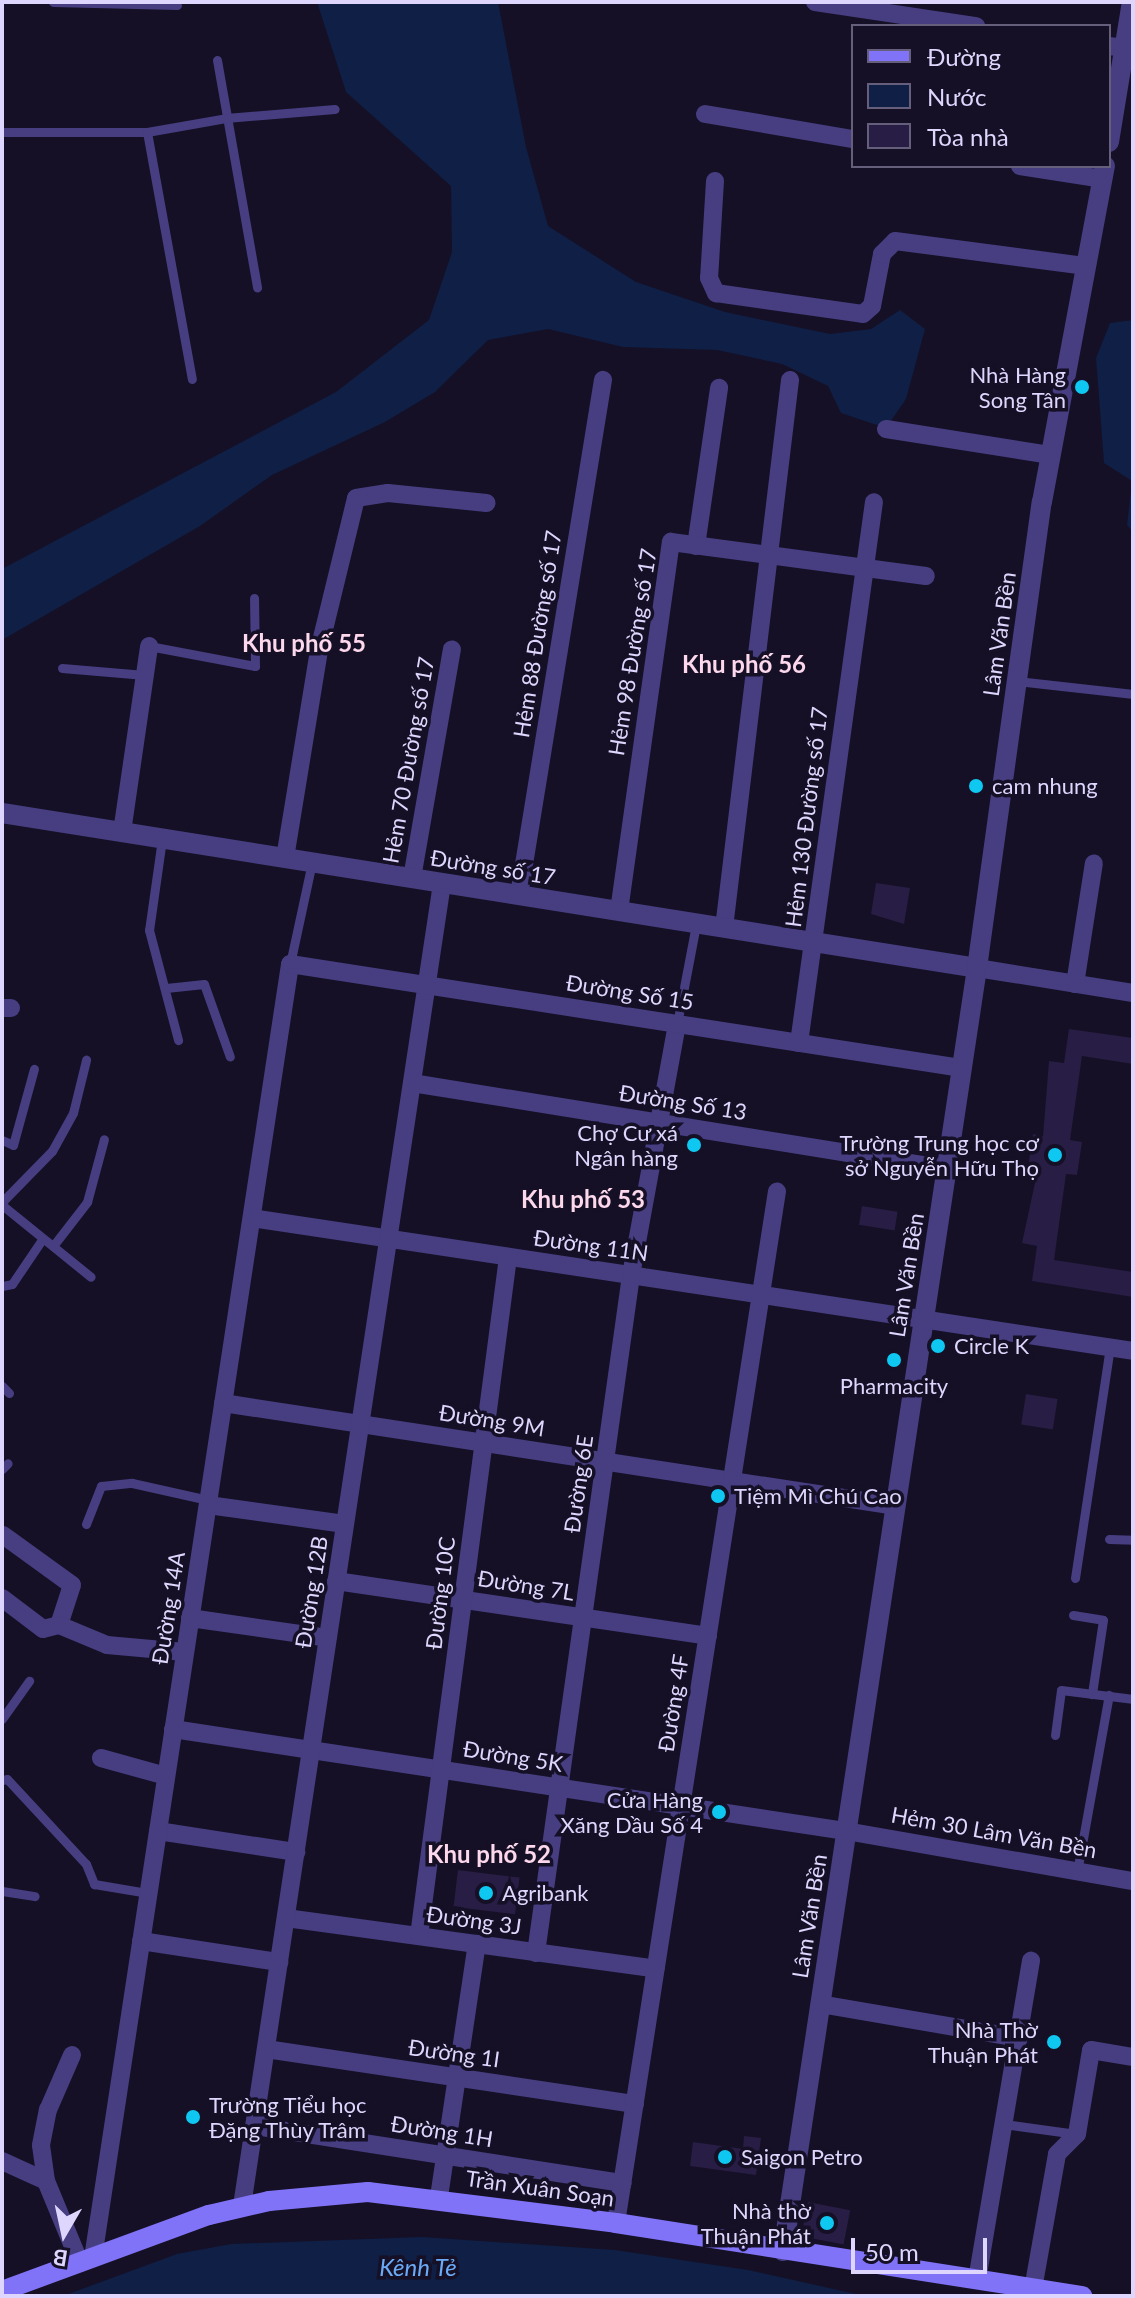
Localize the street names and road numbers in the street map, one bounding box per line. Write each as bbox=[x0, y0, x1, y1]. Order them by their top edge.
street label: Hẻm 88 Đường số 17 bbox=[508, 528, 566, 740]
street label: Hẻm 98 Đường số 17 bbox=[603, 546, 661, 758]
street label: Lâm Văn Bền bbox=[977, 570, 1021, 698]
street label: Hẻm 70 Đường số 17 bbox=[377, 655, 439, 865]
street label: Hẻm 130 Đường số 17 bbox=[779, 705, 833, 929]
street label: Đường số 17 bbox=[428, 844, 558, 890]
street label: Đường Số 15 bbox=[564, 969, 696, 1015]
street label: Đường Số 13 bbox=[617, 1079, 749, 1125]
street label: Lâm Văn Bền bbox=[883, 1211, 929, 1339]
street label: Đường 11N bbox=[532, 1224, 650, 1266]
street label: Đường 9M bbox=[437, 1399, 547, 1441]
street label: Đường 6E bbox=[558, 1433, 598, 1535]
street label: Đường 12B bbox=[289, 1534, 333, 1650]
street label: Đường 10C bbox=[420, 1535, 460, 1651]
street label: Đường 14A bbox=[146, 1550, 190, 1666]
street label: Đường 7L bbox=[476, 1564, 576, 1606]
street label: Đường 4F bbox=[652, 1652, 694, 1754]
street label: Đường 5K bbox=[461, 1735, 565, 1777]
street label: Hẻm 30 Lâm Văn Bền bbox=[889, 1801, 1099, 1863]
street label: Lâm Văn Bền bbox=[786, 1852, 832, 1980]
street label: Đường 3J bbox=[425, 1900, 523, 1940]
street label: Đường 1I bbox=[406, 2034, 502, 2072]
street label: Đường 1H bbox=[389, 2110, 495, 2152]
street label: Trần Xuân Soạn bbox=[464, 2165, 616, 2211]

